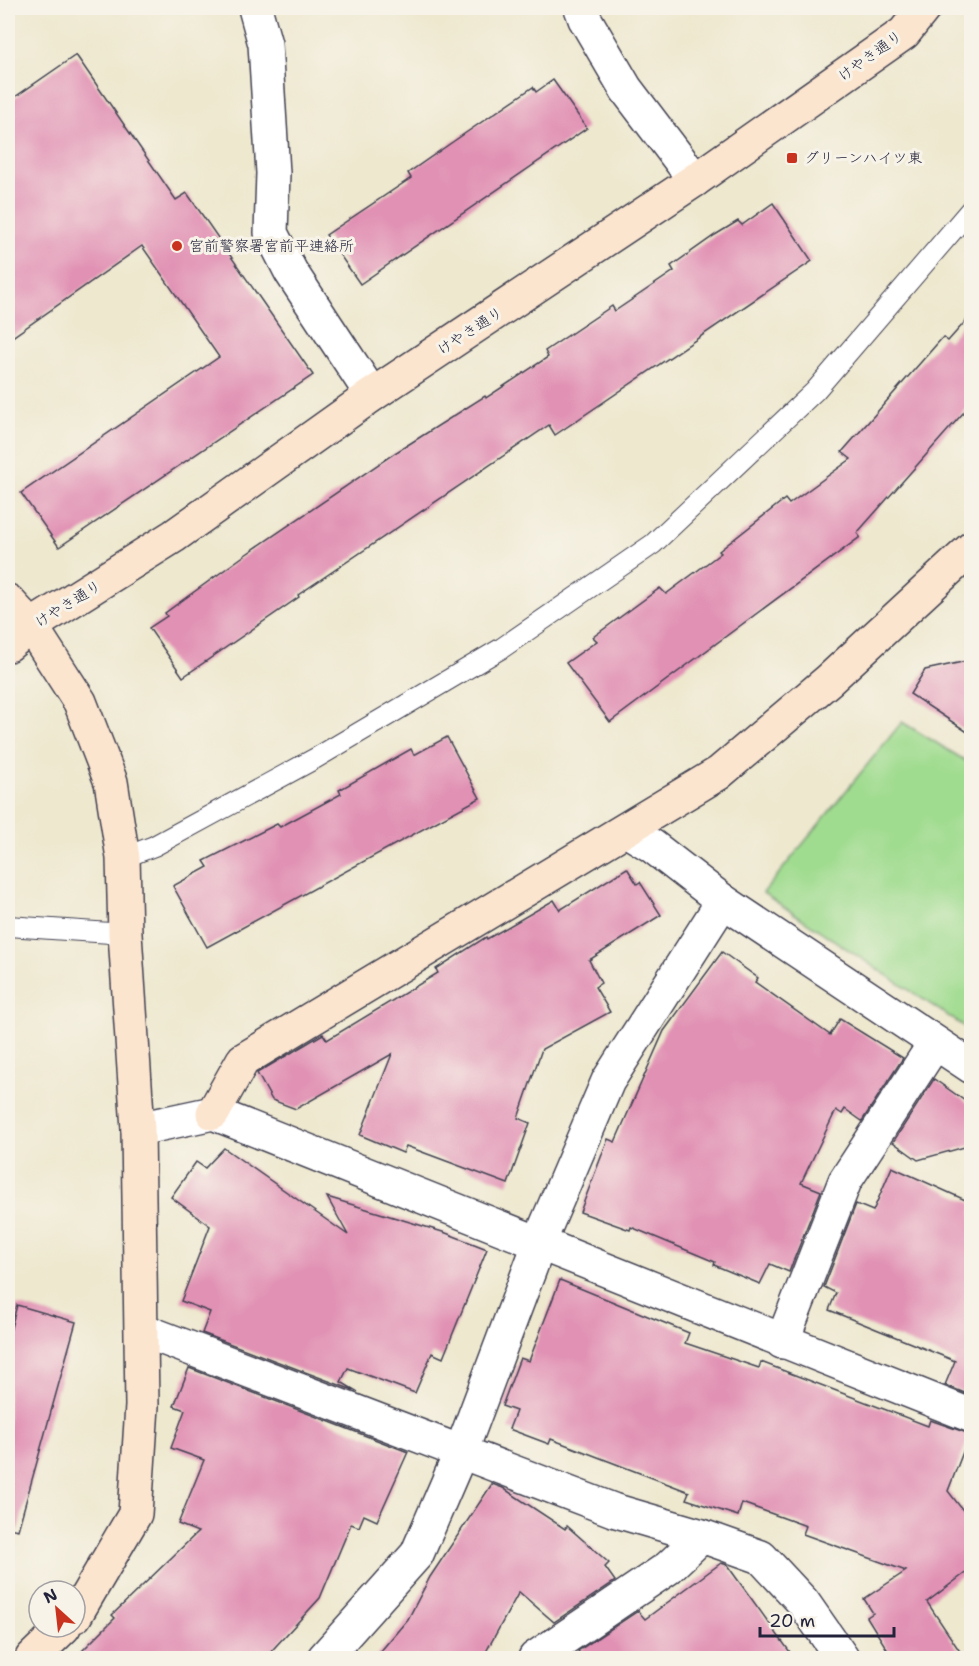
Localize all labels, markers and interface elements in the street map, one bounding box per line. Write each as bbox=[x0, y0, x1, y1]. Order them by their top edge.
street label: けやき通り bbox=[834, 26, 906, 86]
place label: グリーンハイツ東 bbox=[804, 148, 923, 168]
marker: グリーンハイツ東 bbox=[785, 151, 799, 165]
place label: 宮前警察署宮前平連絡所 bbox=[189, 236, 354, 256]
marker: 宮前警察署宮前平連絡所 bbox=[170, 239, 184, 253]
street label: けやき通り bbox=[433, 302, 507, 360]
street label: けやき通り bbox=[31, 576, 105, 632]
north arrow bbox=[27, 1579, 87, 1639]
text: N bbox=[40, 1584, 61, 1608]
scale bar bbox=[760, 1600, 894, 1638]
text: 20 m bbox=[769, 1609, 815, 1633]

